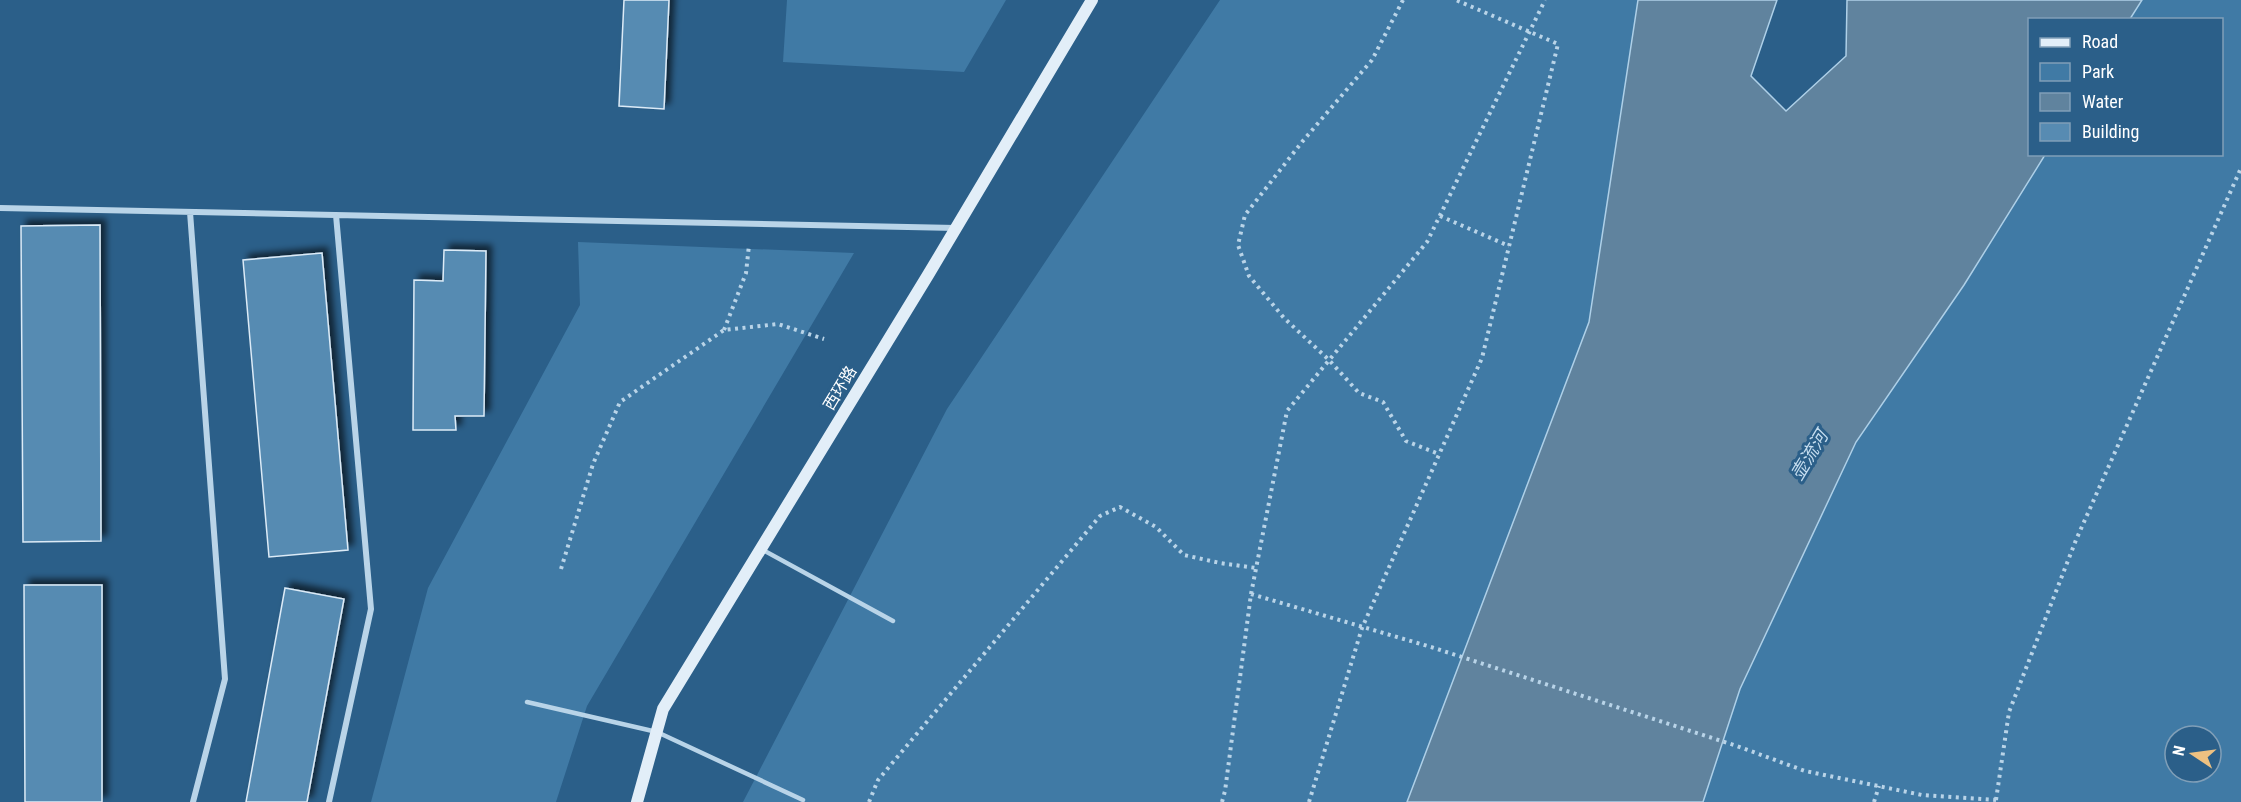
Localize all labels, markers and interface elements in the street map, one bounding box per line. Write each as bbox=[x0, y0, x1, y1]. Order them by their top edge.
legend bbox=[2028, 18, 2223, 156]
text: Road bbox=[2082, 31, 2118, 52]
text: Park bbox=[2082, 61, 2114, 82]
text: Water bbox=[2082, 91, 2124, 112]
text: Building bbox=[2082, 121, 2139, 142]
street label: 西环路 bbox=[819, 363, 861, 413]
water label: 壶流河 bbox=[1786, 424, 1833, 484]
north arrow bbox=[2163, 724, 2223, 784]
text: N bbox=[2169, 744, 2189, 758]

